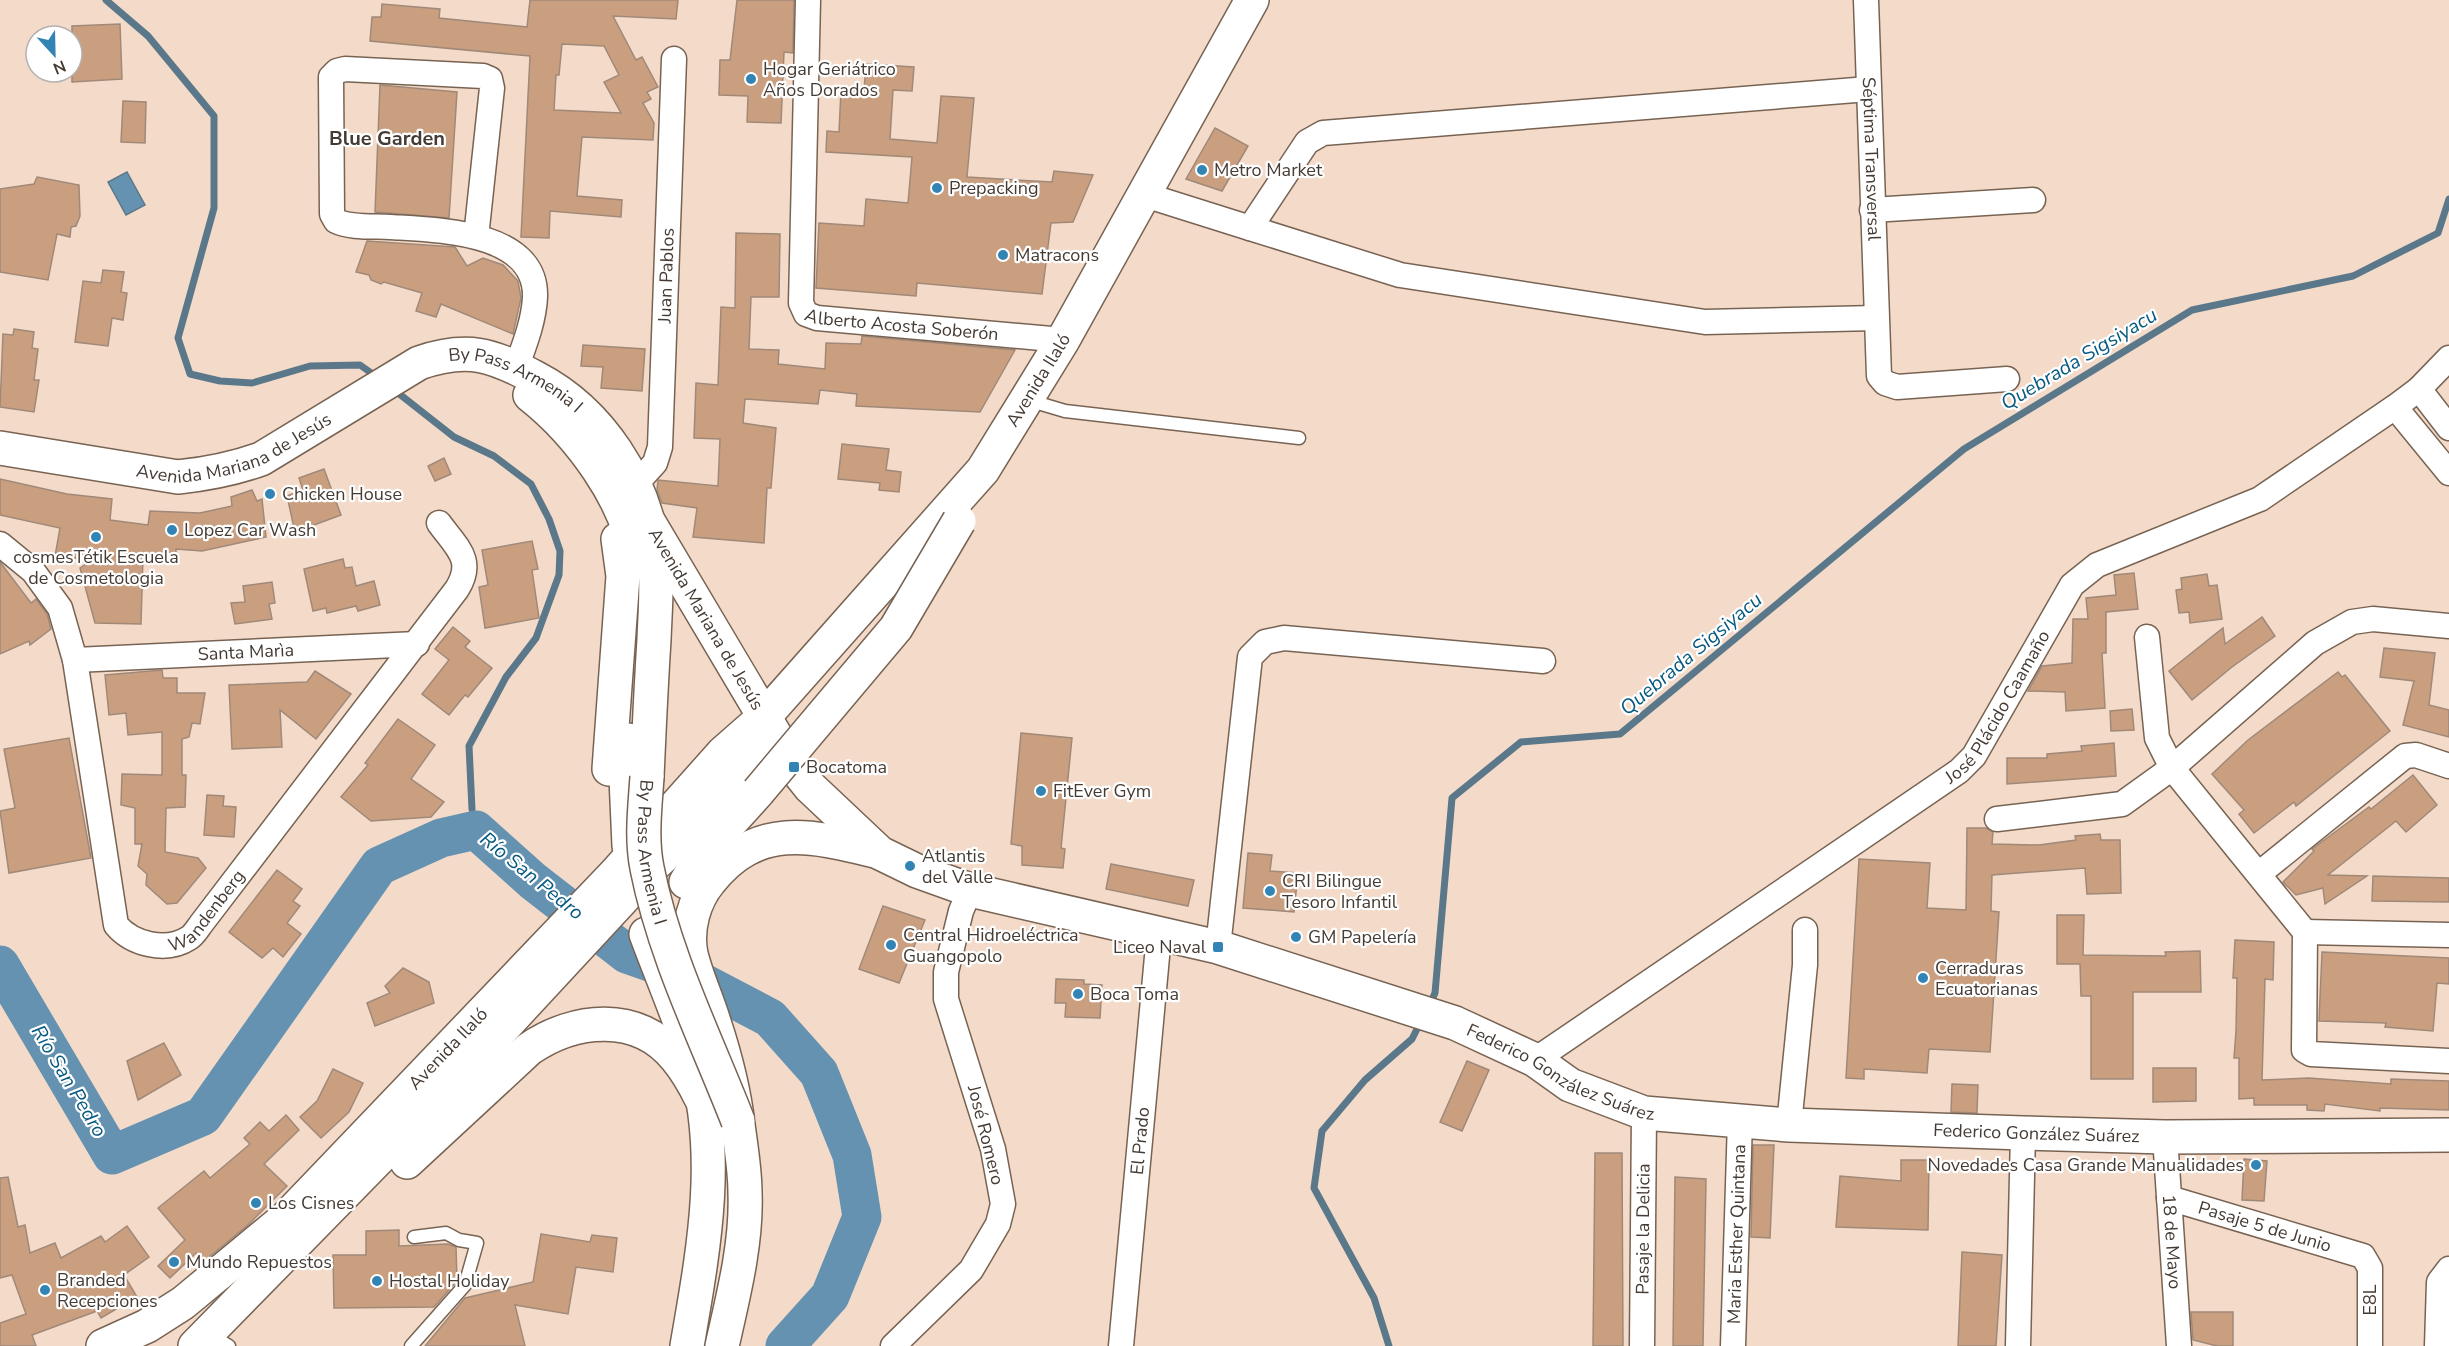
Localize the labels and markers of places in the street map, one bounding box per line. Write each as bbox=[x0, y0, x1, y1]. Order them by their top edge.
place label: Hogar Geriátrico Años Dorados bbox=[763, 57, 896, 102]
marker: Hogar Geriátrico Años Dorados bbox=[744, 72, 758, 86]
place label: Metro Market bbox=[1214, 158, 1323, 182]
marker: Metro Market bbox=[1195, 163, 1209, 177]
place label: Prepacking bbox=[949, 176, 1038, 200]
marker: Prepacking bbox=[930, 181, 944, 195]
place label: Matracons bbox=[1015, 243, 1099, 267]
marker: Matracons bbox=[996, 248, 1010, 262]
place label: Chicken House bbox=[282, 482, 402, 506]
marker: Chicken House bbox=[263, 487, 277, 501]
place label: Lopez Car Wash bbox=[184, 518, 316, 542]
marker: Lopez Car Wash bbox=[165, 523, 179, 537]
marker: cosmesTétik Escuela de Cosmetologia bbox=[89, 530, 103, 544]
place label: cosmesTétik Escuela de Cosmetologia bbox=[13, 545, 179, 590]
place label: Bocatoma bbox=[806, 755, 887, 779]
marker: Bocatoma bbox=[787, 760, 801, 774]
place label: FitEver Gym bbox=[1053, 779, 1151, 803]
marker: FitEver Gym bbox=[1034, 784, 1048, 798]
place label: Atlantis del Valle bbox=[922, 844, 993, 889]
marker: Atlantis del Valle bbox=[903, 859, 917, 873]
place label: CRI Bilingue Tesoro Infantil bbox=[1282, 869, 1398, 914]
marker: CRI Bilingue Tesoro Infantil bbox=[1263, 884, 1277, 898]
place label: Central Hidroeléctrica Guangopolo bbox=[903, 923, 1079, 968]
place label: GM Papelería bbox=[1308, 925, 1417, 949]
marker: GM Papelería bbox=[1289, 930, 1303, 944]
place label: Liceo Naval bbox=[1113, 935, 1207, 959]
marker: Central Hidroeléctrica Guangopolo bbox=[884, 938, 898, 952]
marker: Liceo Naval bbox=[1211, 940, 1225, 954]
place label: Cerraduras Ecuatorianas bbox=[1935, 956, 2038, 1001]
marker: Cerraduras Ecuatorianas bbox=[1916, 971, 1930, 985]
place label: Boca Toma bbox=[1090, 982, 1179, 1006]
marker: Boca Toma bbox=[1071, 987, 1085, 1001]
place label: Novedades Casa Grande Manualidades bbox=[1928, 1153, 2244, 1177]
marker: Novedades Casa Grande Manualidades bbox=[2249, 1158, 2263, 1172]
place label: Los Cisnes bbox=[268, 1191, 354, 1215]
marker: Los Cisnes bbox=[249, 1196, 263, 1210]
place label: Mundo Repuestos bbox=[186, 1250, 332, 1274]
marker: Mundo Repuestos bbox=[167, 1255, 181, 1269]
place label: Branded Recepciones bbox=[57, 1268, 158, 1313]
place label: Hostal Holiday bbox=[389, 1269, 510, 1293]
marker: Hostal Holiday bbox=[370, 1274, 384, 1288]
marker: Branded Recepciones bbox=[38, 1283, 52, 1297]

